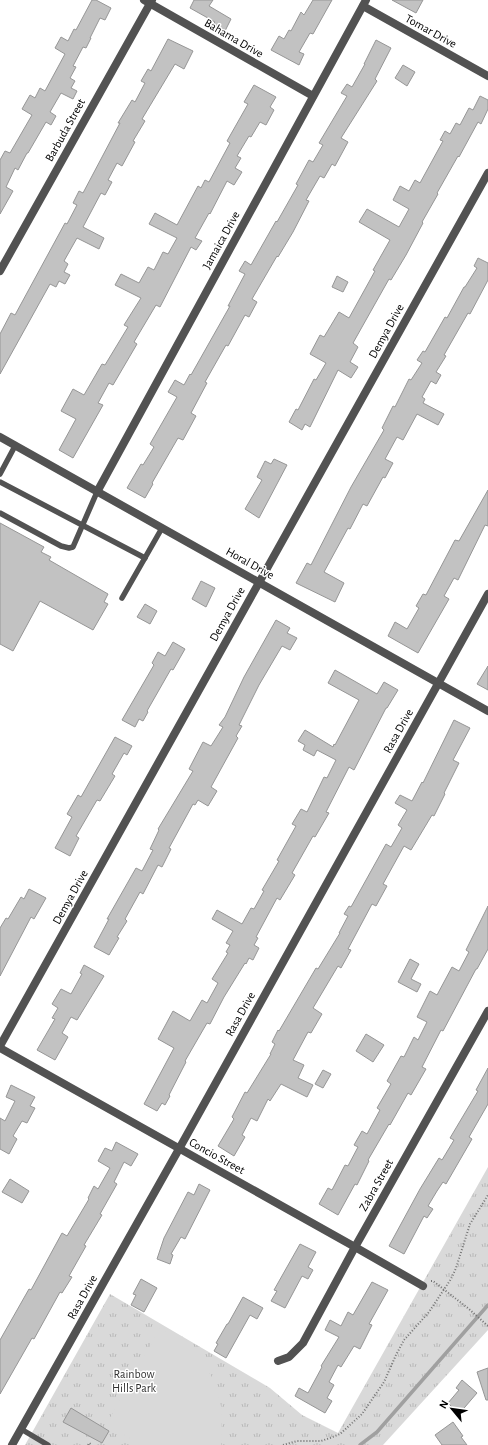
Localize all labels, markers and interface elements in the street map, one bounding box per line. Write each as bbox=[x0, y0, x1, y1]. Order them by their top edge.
street label: Tomar Drive bbox=[403, 12, 459, 50]
street label: Bahama Drive bbox=[203, 16, 265, 60]
street label: Barbuda Street bbox=[43, 96, 87, 164]
street label: Jamaica Drive bbox=[200, 209, 242, 271]
street label: Demya Drive bbox=[366, 302, 407, 361]
street label: Horal Drive bbox=[224, 545, 276, 581]
street label: Demya Drive bbox=[207, 585, 248, 644]
street label: Rasa Drive bbox=[381, 707, 415, 755]
street label: Demya Drive bbox=[50, 868, 91, 927]
street label: Rasa Drive bbox=[223, 990, 257, 1038]
street label: Concio Street bbox=[187, 1136, 247, 1176]
street label: Zabra Street bbox=[357, 1157, 395, 1213]
street label: Rasa Drive bbox=[65, 1273, 99, 1321]
park label: Rainbow Hills Park bbox=[112, 1368, 157, 1394]
north arrow bbox=[432, 1389, 472, 1429]
text: N bbox=[437, 1398, 450, 1410]

